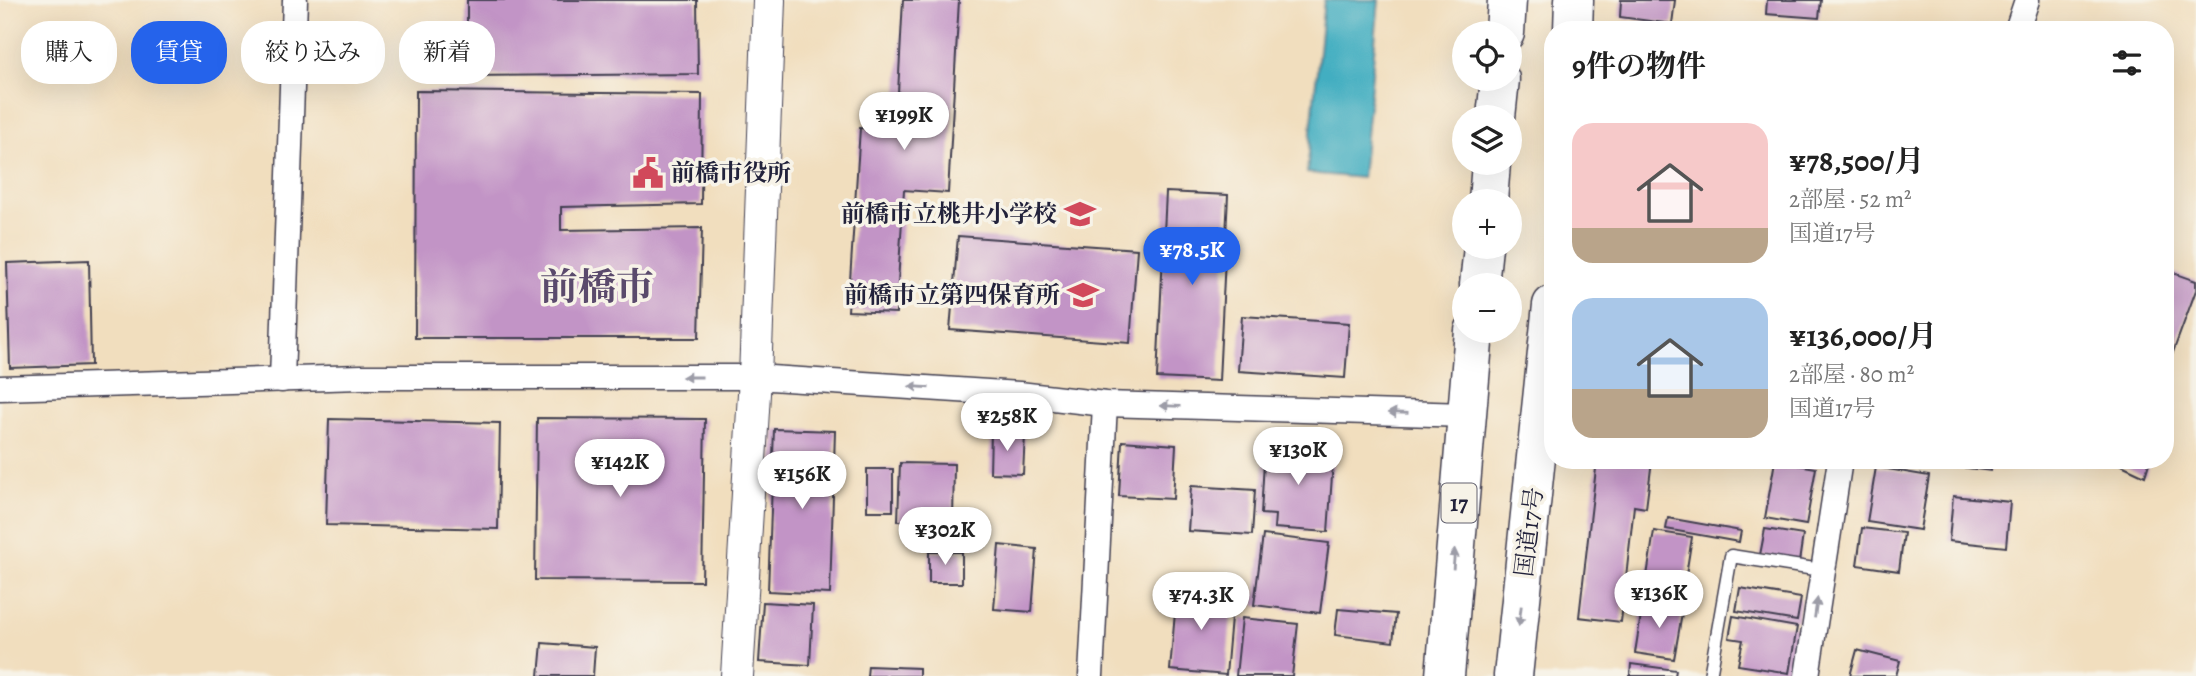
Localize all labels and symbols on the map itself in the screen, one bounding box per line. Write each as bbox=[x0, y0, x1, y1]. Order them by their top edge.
pin: ¥199K bbox=[855, 92, 953, 152]
public building icon: 前橋市役所 bbox=[631, 156, 665, 190]
place label: 前橋市役所 bbox=[671, 157, 791, 189]
school or university icon: 前橋市立桃井小学校 bbox=[1063, 197, 1097, 231]
place label: 前橋市立桃井小学校 bbox=[841, 198, 1057, 230]
pin: ¥78.5K bbox=[1135, 228, 1249, 287]
district label: 前橋市 bbox=[540, 261, 654, 313]
school or university icon: 前橋市立第四保育所 bbox=[1066, 278, 1100, 312]
place label: 前橋市立第四保育所 bbox=[844, 279, 1060, 311]
one-way arrow bbox=[681, 371, 703, 383]
one-way arrow bbox=[908, 382, 930, 393]
pin: ¥258K bbox=[958, 393, 1056, 453]
one-way arrow bbox=[1159, 400, 1181, 412]
one-way arrow bbox=[1386, 407, 1408, 418]
pin: ¥130K bbox=[1249, 428, 1347, 487]
pin: ¥142K bbox=[571, 440, 669, 499]
pin: ¥156K bbox=[753, 452, 851, 511]
road number: 17 bbox=[1442, 484, 1476, 523]
street label: 国道17号 bbox=[1508, 485, 1550, 579]
pin: ¥302K bbox=[896, 508, 994, 567]
one-way arrow bbox=[1449, 548, 1460, 570]
pin: ¥136K bbox=[1610, 570, 1708, 630]
pin: ¥74.3K bbox=[1144, 572, 1258, 632]
one-way arrow bbox=[1810, 597, 1821, 619]
one-way arrow bbox=[1514, 606, 1525, 628]

